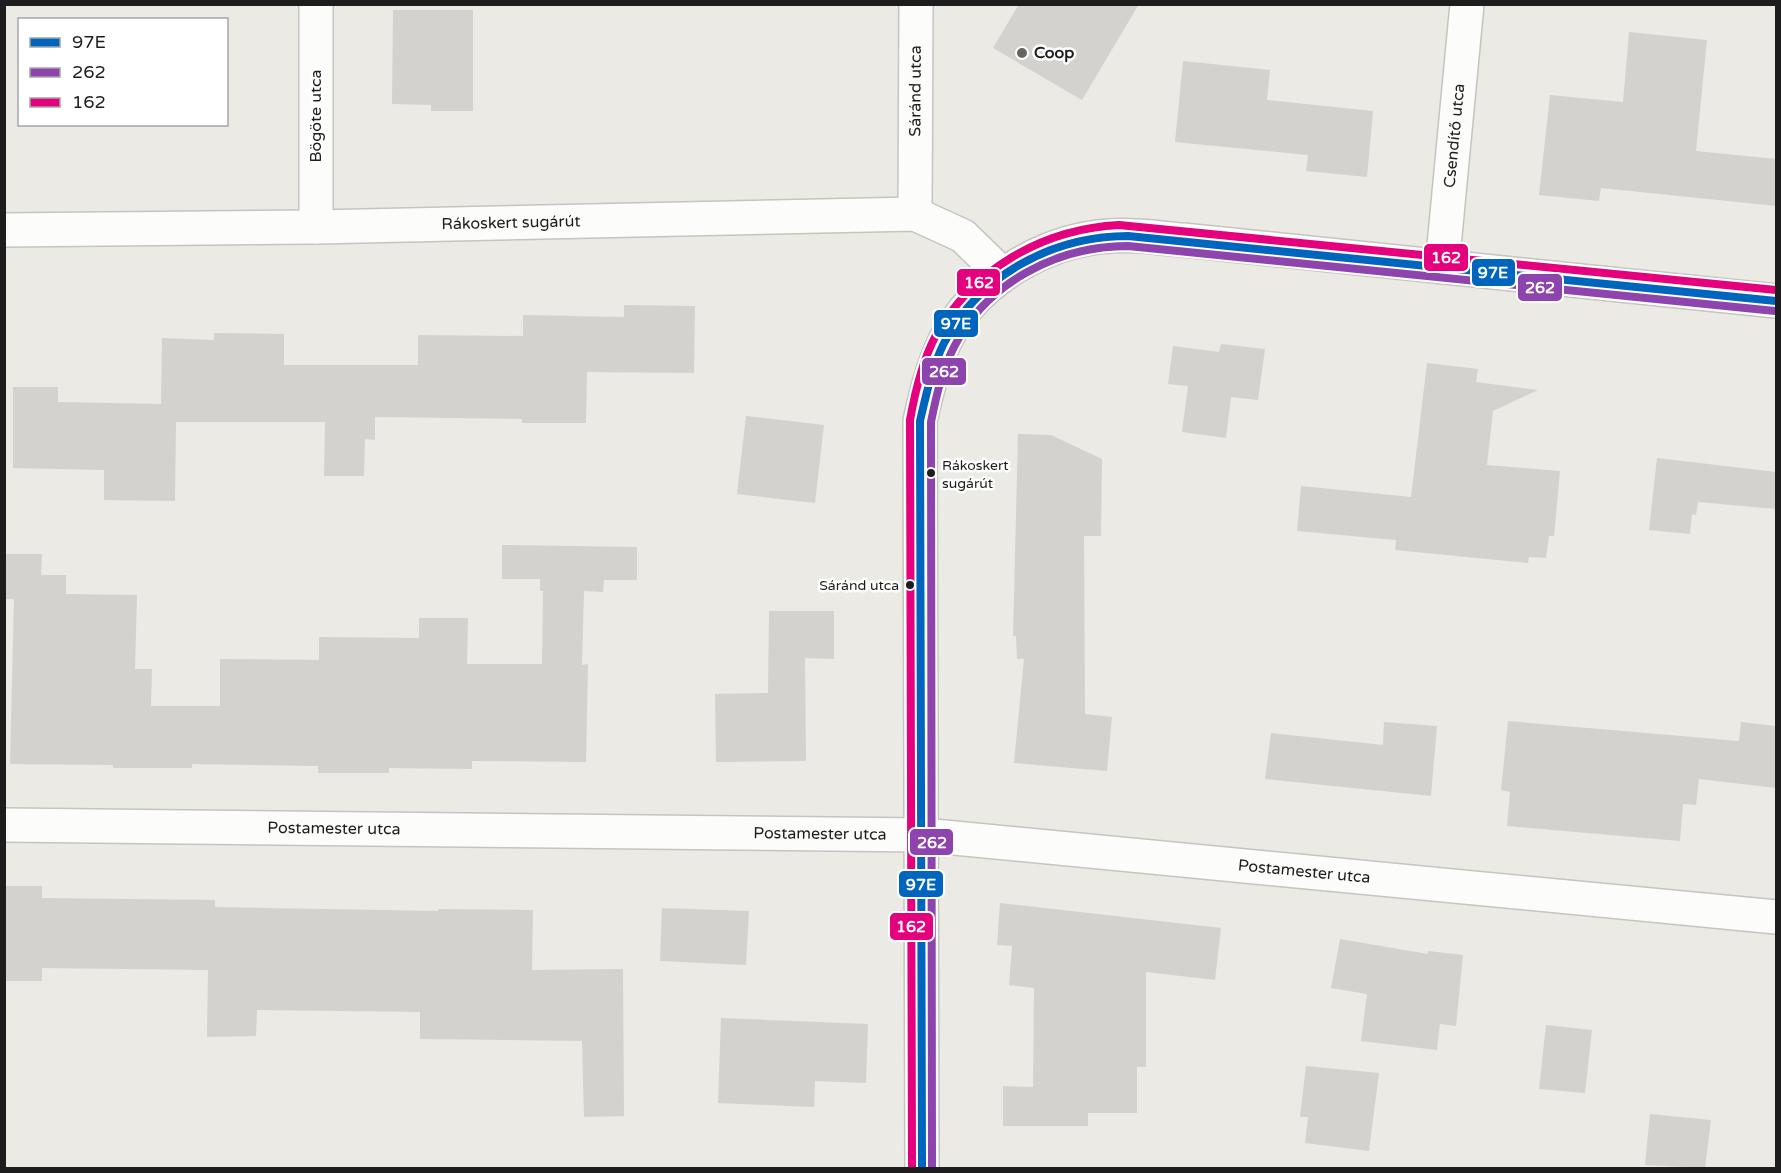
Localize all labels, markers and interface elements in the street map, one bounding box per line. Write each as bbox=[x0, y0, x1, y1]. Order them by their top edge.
legend bbox=[18, 18, 228, 126]
text: 97E bbox=[72, 31, 106, 53]
place label: Coop bbox=[1034, 43, 1074, 63]
street label: Sáránd utca bbox=[905, 45, 926, 137]
marker: Coop bbox=[1015, 46, 1029, 60]
text: 262 bbox=[72, 61, 106, 83]
street label: Bögöte utca bbox=[306, 70, 326, 162]
street label: Csendítő utca bbox=[1440, 82, 1469, 189]
text: 162 bbox=[72, 91, 106, 113]
street label: Rákoskert sugárút bbox=[441, 211, 581, 234]
line badge: 162 bbox=[1423, 243, 1469, 272]
text: 162 bbox=[1431, 248, 1461, 268]
line badge: 97E bbox=[1471, 258, 1516, 287]
text: 97E bbox=[1478, 263, 1508, 283]
line badge: 162 bbox=[956, 268, 1001, 297]
text: 162 bbox=[964, 273, 994, 293]
line badge: 262 bbox=[1517, 273, 1563, 302]
text: 262 bbox=[1525, 278, 1555, 298]
line badge: 97E bbox=[933, 309, 979, 338]
text: 97E bbox=[941, 314, 971, 334]
line badge: 262 bbox=[921, 357, 967, 386]
text: 262 bbox=[929, 362, 959, 382]
place label: Rákoskert sugárút bbox=[942, 457, 1009, 492]
marker: Rákoskert sugárút bbox=[925, 467, 937, 479]
place label: Sáránd utca bbox=[819, 577, 899, 594]
marker: Sáránd utca bbox=[904, 579, 916, 591]
street label: Postamester utca bbox=[267, 818, 401, 839]
street label: Postamester utca bbox=[753, 823, 887, 845]
line badge: 262 bbox=[909, 828, 954, 856]
text: 262 bbox=[917, 833, 947, 853]
street label: Postamester utca bbox=[1237, 855, 1371, 888]
line badge: 97E bbox=[898, 870, 944, 898]
text: 97E bbox=[906, 875, 936, 895]
line badge: 162 bbox=[889, 912, 934, 941]
text: 162 bbox=[896, 917, 926, 937]

